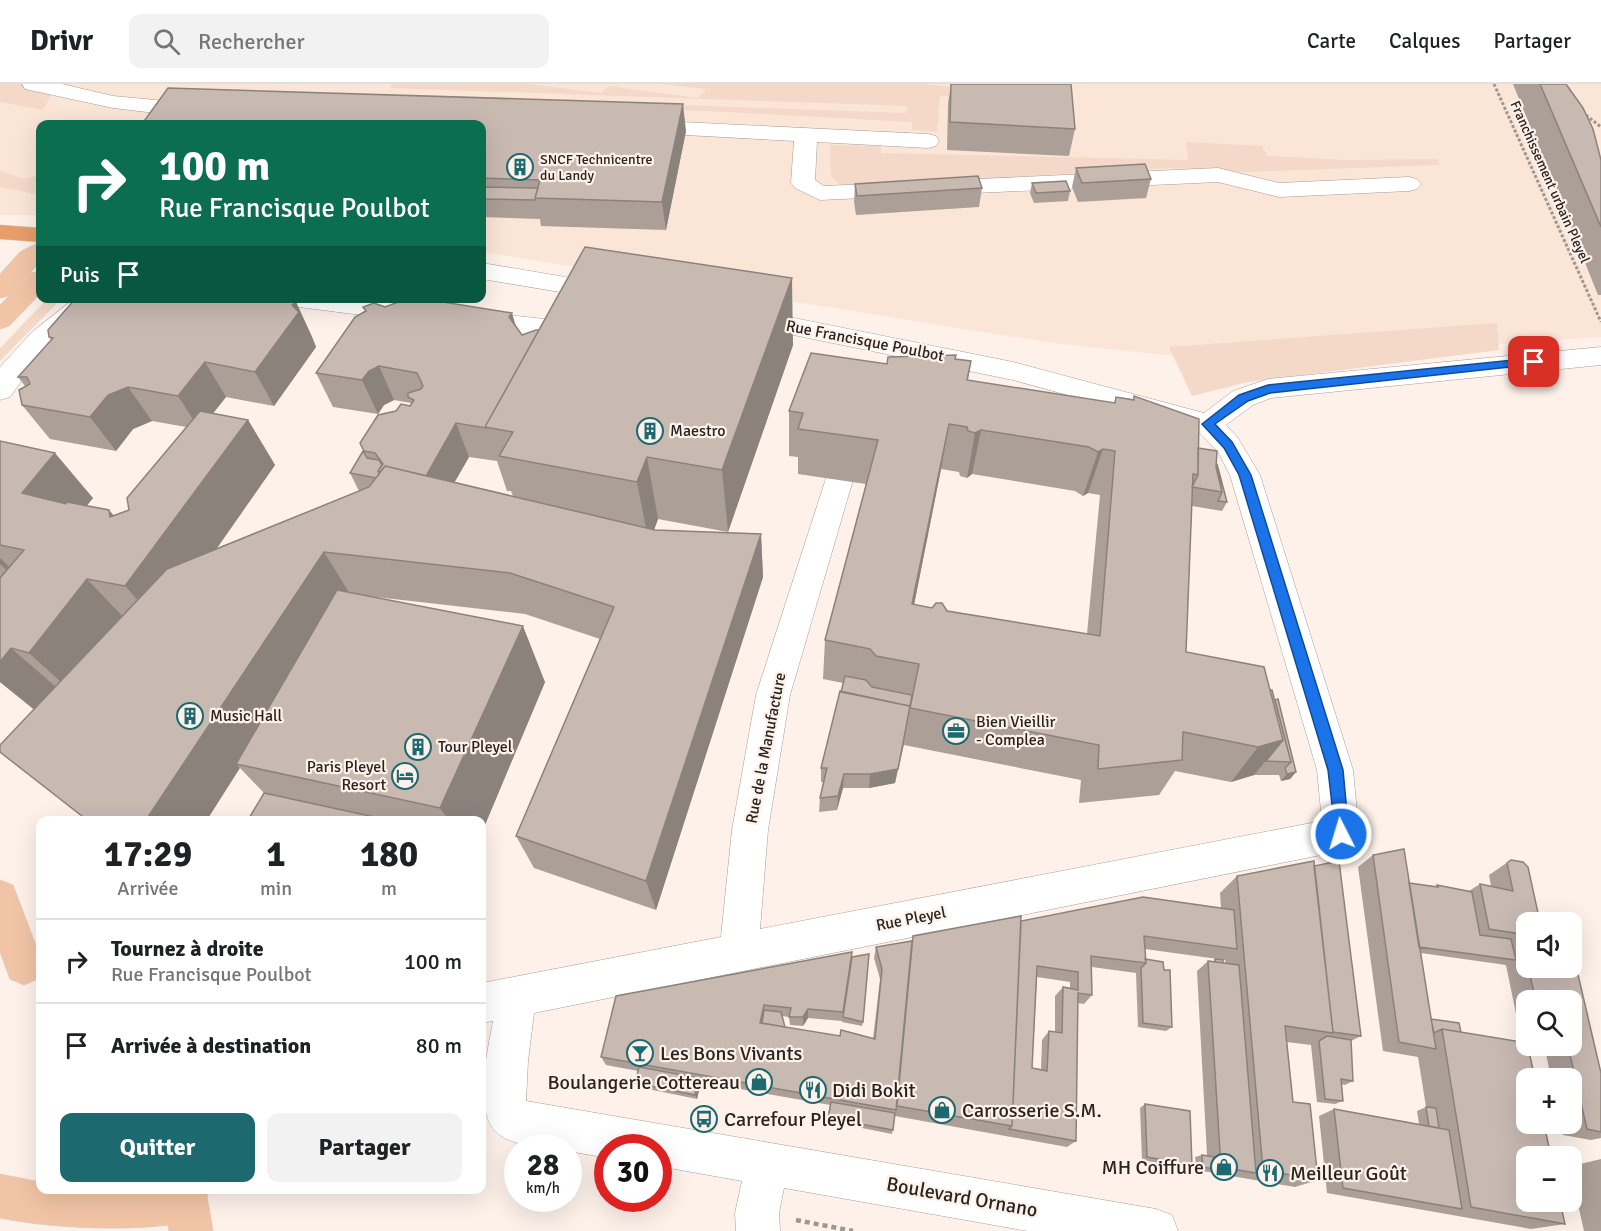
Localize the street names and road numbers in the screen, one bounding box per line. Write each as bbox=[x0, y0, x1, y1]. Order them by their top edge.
street label: Franchissement urbain Pleyel bbox=[1506, 98, 1594, 266]
street label: Rue Francisque Poulbot bbox=[784, 316, 946, 366]
street label: Rue de la Manufacture bbox=[742, 671, 790, 825]
street label: Rue Pleyel bbox=[874, 902, 948, 936]
street label: Boulevard Ornano bbox=[884, 1171, 1040, 1223]

